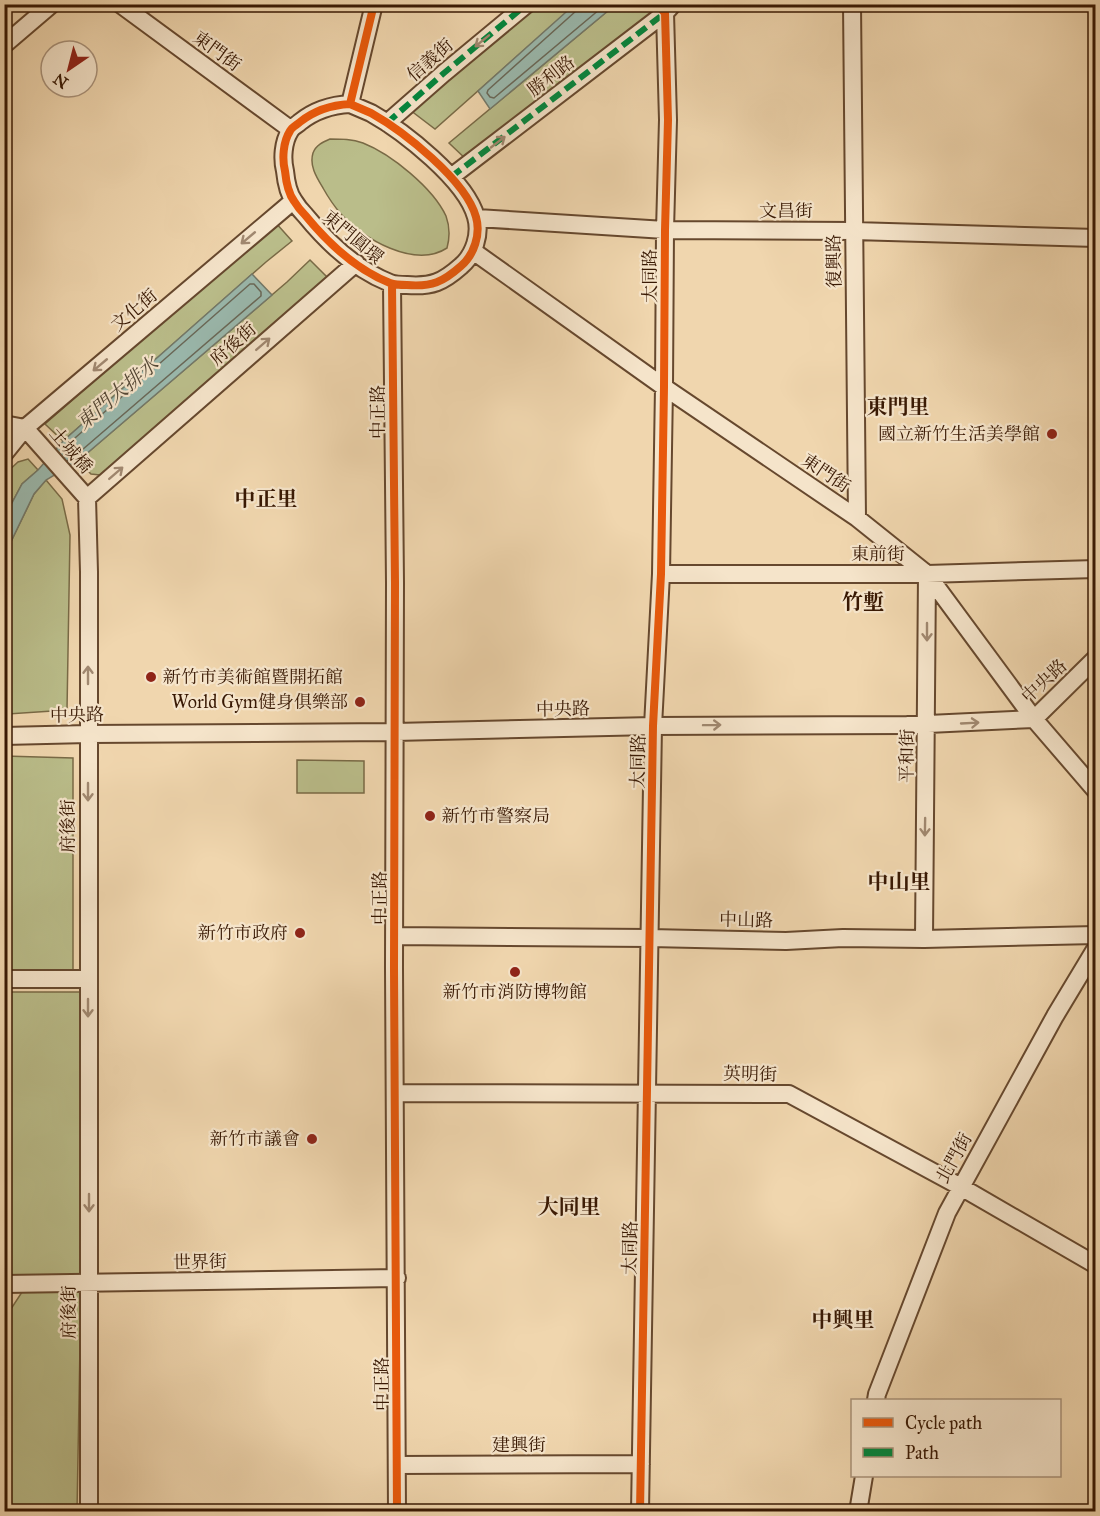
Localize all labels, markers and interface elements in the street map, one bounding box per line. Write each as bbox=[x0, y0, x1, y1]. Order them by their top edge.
street label: 東門街 bbox=[189, 26, 245, 76]
street label: 信義街 bbox=[402, 34, 458, 86]
one-way arrow bbox=[474, 35, 490, 48]
north arrow bbox=[39, 39, 99, 99]
street label: 勝利路 bbox=[523, 51, 579, 101]
text: N bbox=[49, 69, 72, 93]
one-way arrow bbox=[490, 136, 506, 149]
street label: 文昌街 bbox=[759, 200, 813, 222]
street label: 東門圓環 bbox=[318, 205, 388, 269]
one-way arrow bbox=[240, 232, 256, 245]
street label: 復興路 bbox=[823, 234, 845, 288]
street label: 大同路 bbox=[639, 249, 661, 303]
street label: 文化街 bbox=[106, 284, 162, 336]
street label: 府後街 bbox=[205, 318, 261, 370]
one-way arrow bbox=[255, 337, 270, 351]
water label: 東門大排水 bbox=[71, 350, 165, 434]
one-way arrow bbox=[92, 358, 108, 371]
street label: 中正路 bbox=[367, 385, 389, 439]
district label: 東門里 bbox=[867, 394, 930, 420]
street label: 土城橋 bbox=[45, 422, 97, 478]
place label: 國立新竹生活美學館 bbox=[878, 423, 1040, 445]
marker: 國立新竹生活美學館 bbox=[1045, 427, 1059, 441]
street label: 東門街 bbox=[797, 449, 855, 497]
one-way arrow bbox=[108, 466, 124, 479]
district label: 中正里 bbox=[235, 486, 298, 512]
street label: 東前街 bbox=[851, 543, 905, 565]
district label: 竹塹 bbox=[842, 589, 884, 615]
one-way arrow bbox=[921, 622, 933, 642]
street label: 中央路 bbox=[1017, 655, 1071, 707]
one-way arrow bbox=[82, 666, 94, 686]
place label: 新竹市美術館暨開拓館 bbox=[163, 666, 343, 688]
marker: 新竹市美術館暨開拓館 bbox=[144, 670, 158, 684]
place label: World Gym健身俱樂部 bbox=[171, 691, 348, 713]
marker: World Gym健身俱樂部 bbox=[353, 695, 367, 709]
street label: 中央路 bbox=[536, 698, 590, 720]
street label: 中央路 bbox=[50, 704, 104, 726]
one-way arrow bbox=[959, 717, 979, 728]
one-way arrow bbox=[701, 719, 721, 731]
street label: 平和街 bbox=[896, 729, 918, 783]
street label: 大同路 bbox=[627, 735, 649, 789]
one-way arrow bbox=[82, 782, 94, 802]
street label: 府後街 bbox=[57, 799, 79, 853]
place label: 新竹市警察局 bbox=[442, 805, 550, 827]
marker: 新竹市警察局 bbox=[423, 809, 437, 823]
one-way arrow bbox=[919, 817, 931, 837]
district label: 中山里 bbox=[868, 869, 931, 895]
street label: 中正路 bbox=[369, 871, 391, 925]
street label: 中山路 bbox=[719, 909, 773, 931]
place label: 新竹市政府 bbox=[198, 922, 288, 944]
marker: 新竹市政府 bbox=[293, 926, 307, 940]
marker: 新竹市消防博物館 bbox=[508, 965, 522, 979]
place label: 新竹市消防博物館 bbox=[443, 981, 587, 1003]
one-way arrow bbox=[82, 998, 94, 1018]
street label: 英明街 bbox=[723, 1063, 777, 1085]
place label: 新竹市議會 bbox=[210, 1128, 300, 1150]
street label: 北門街 bbox=[931, 1129, 977, 1187]
marker: 新竹市議會 bbox=[305, 1132, 319, 1146]
one-way arrow bbox=[83, 1193, 95, 1213]
district label: 大同里 bbox=[538, 1194, 601, 1220]
street label: 大同路 bbox=[619, 1221, 641, 1275]
street label: 世界街 bbox=[173, 1251, 227, 1273]
street label: 府後街 bbox=[58, 1285, 80, 1339]
district label: 中興里 bbox=[812, 1307, 875, 1333]
street label: 中正路 bbox=[371, 1357, 393, 1411]
legend bbox=[851, 1399, 1061, 1477]
text: Cycle path bbox=[905, 1412, 982, 1434]
street label: 建興街 bbox=[492, 1434, 546, 1456]
text: Path bbox=[905, 1442, 939, 1464]

